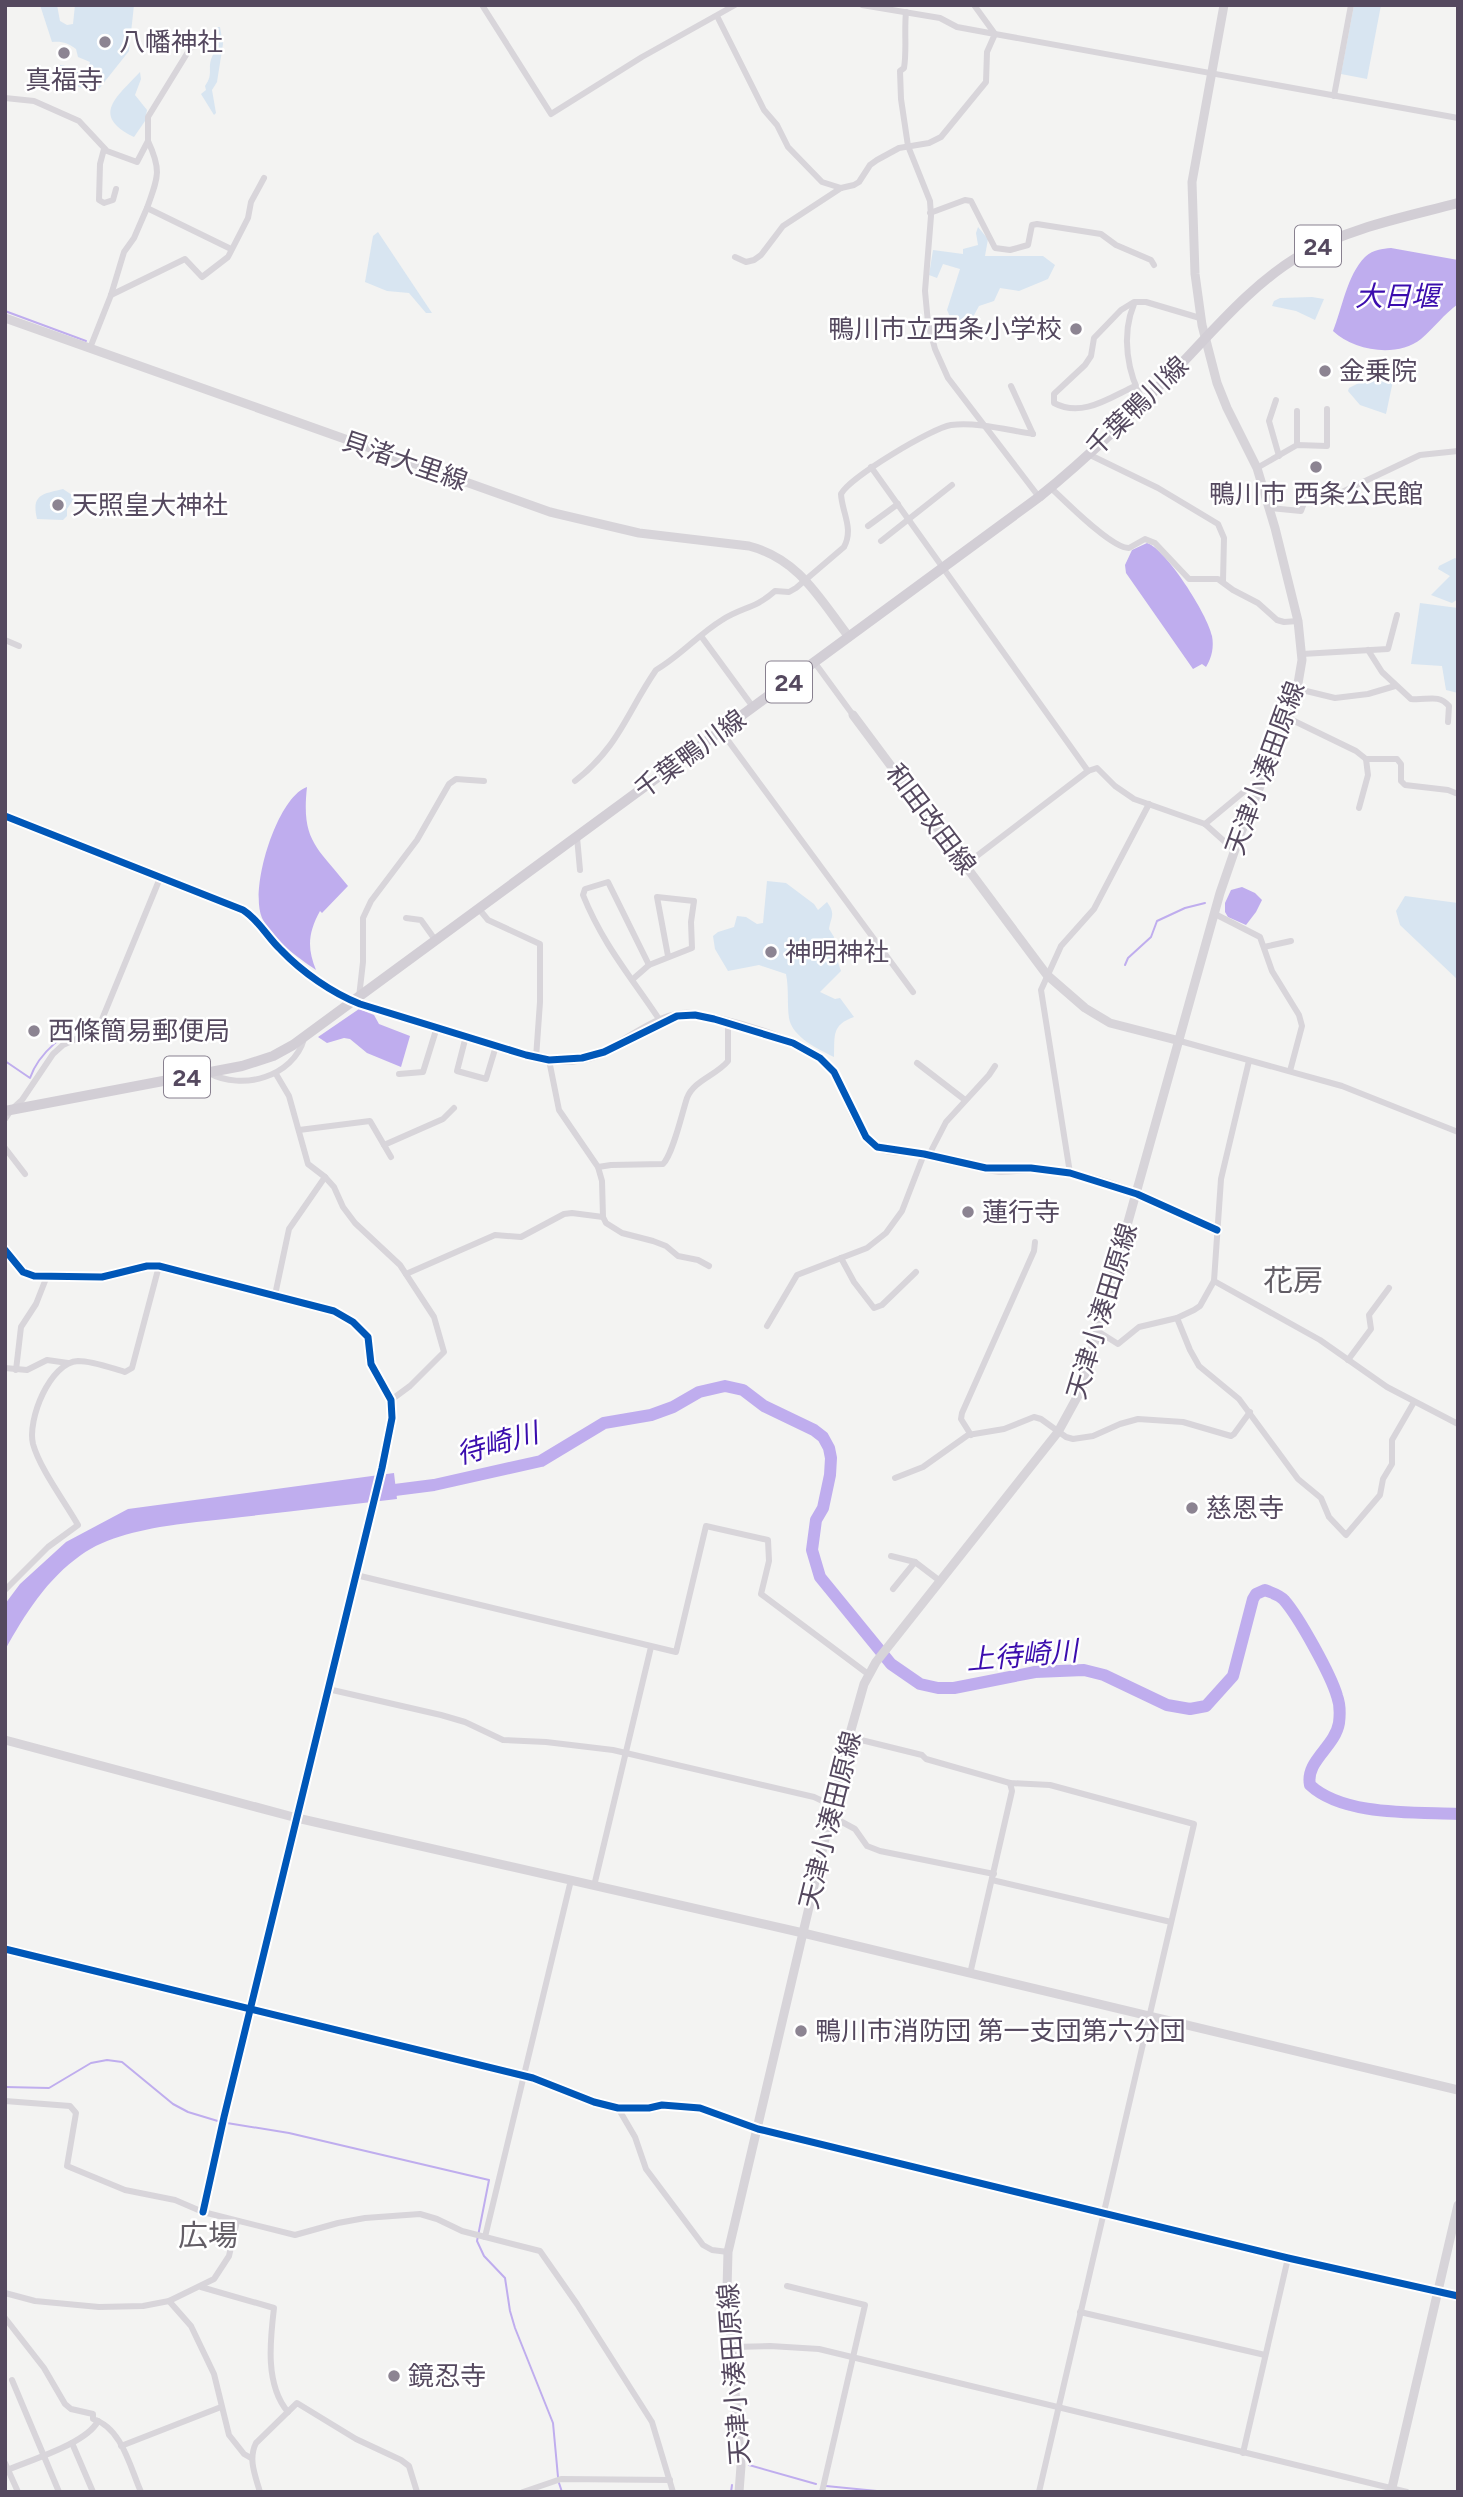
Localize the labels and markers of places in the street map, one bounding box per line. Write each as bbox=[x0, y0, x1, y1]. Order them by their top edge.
place label: 八幡神社 bbox=[119, 26, 223, 58]
marker: 八幡神社 bbox=[97, 34, 113, 50]
marker: 真福寺 bbox=[56, 45, 72, 61]
place label: 真福寺 bbox=[25, 64, 103, 96]
place label: 鴨川市立西条小学校 bbox=[828, 313, 1062, 345]
marker: 鴨川市立西条小学校 bbox=[1068, 321, 1084, 337]
place label: 金乗院 bbox=[1339, 355, 1417, 387]
marker: 金乗院 bbox=[1317, 363, 1333, 379]
marker: 鴨川市 西条公民館 bbox=[1308, 459, 1324, 475]
place label: 鴨川市 西条公民館 bbox=[1209, 478, 1423, 510]
place label: 天照皇大神社 bbox=[72, 489, 228, 521]
marker: 天照皇大神社 bbox=[50, 497, 66, 513]
place label: 神明神社 bbox=[785, 936, 889, 968]
marker: 神明神社 bbox=[763, 944, 779, 960]
place label: 西條簡易郵便局 bbox=[48, 1015, 230, 1047]
marker: 西條簡易郵便局 bbox=[26, 1023, 42, 1039]
place label: 蓮行寺 bbox=[982, 1196, 1060, 1228]
marker: 蓮行寺 bbox=[960, 1204, 976, 1220]
place label: 慈恩寺 bbox=[1206, 1492, 1284, 1524]
marker: 慈恩寺 bbox=[1184, 1500, 1200, 1516]
place label: 鴨川市消防団 第一支団第六分団 bbox=[815, 2015, 1185, 2047]
marker: 鴨川市消防団 第一支団第六分団 bbox=[793, 2023, 809, 2039]
place label: 鏡忍寺 bbox=[408, 2360, 486, 2392]
marker: 鏡忍寺 bbox=[386, 2368, 402, 2384]

